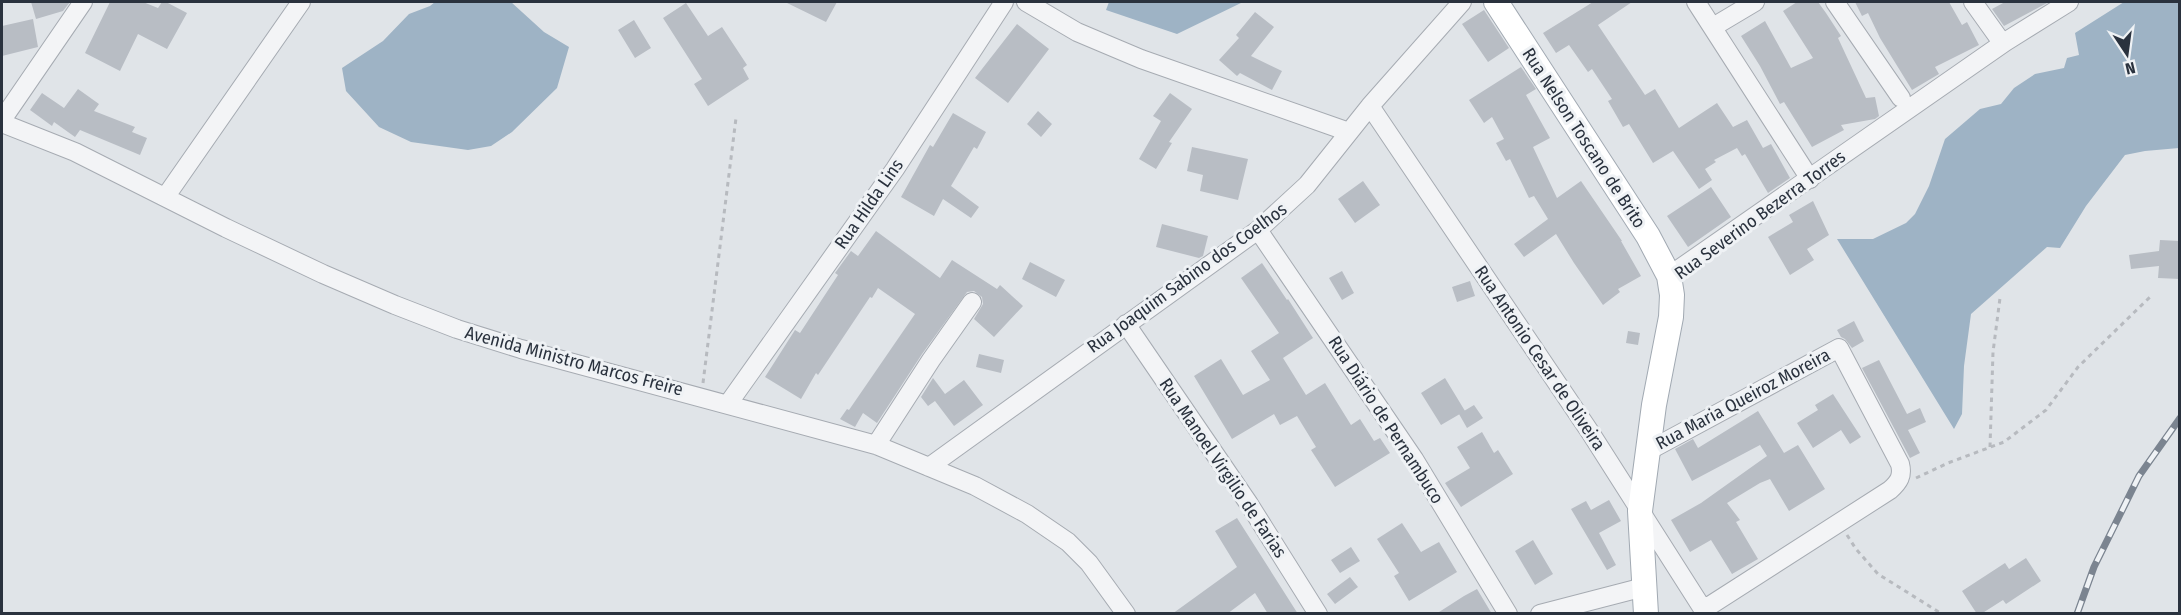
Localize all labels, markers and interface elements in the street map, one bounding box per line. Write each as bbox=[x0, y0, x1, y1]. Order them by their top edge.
north arrow bbox=[2097, 24, 2157, 84]
street label: Rua Nelson Toscano de Brito bbox=[1518, 44, 1650, 232]
text: N bbox=[2123, 58, 2137, 78]
street label: Rua Severino Bezerra Torres bbox=[1670, 145, 1850, 284]
street label: Rua Hilda Lins bbox=[830, 155, 908, 253]
street label: Rua Joaquim Sabino dos Coelhos bbox=[1083, 198, 1291, 358]
street label: Rua Antonio Cesar de Oliveira bbox=[1470, 262, 1610, 455]
street label: Avenida Ministro Marcos Freire bbox=[463, 321, 685, 401]
street label: Rua Diário de Pernambuco bbox=[1324, 332, 1448, 508]
street label: Rua Maria Queiroz Moreira bbox=[1652, 344, 1834, 454]
street label: Rua Manoel Virgilio de Farias bbox=[1155, 374, 1292, 562]

